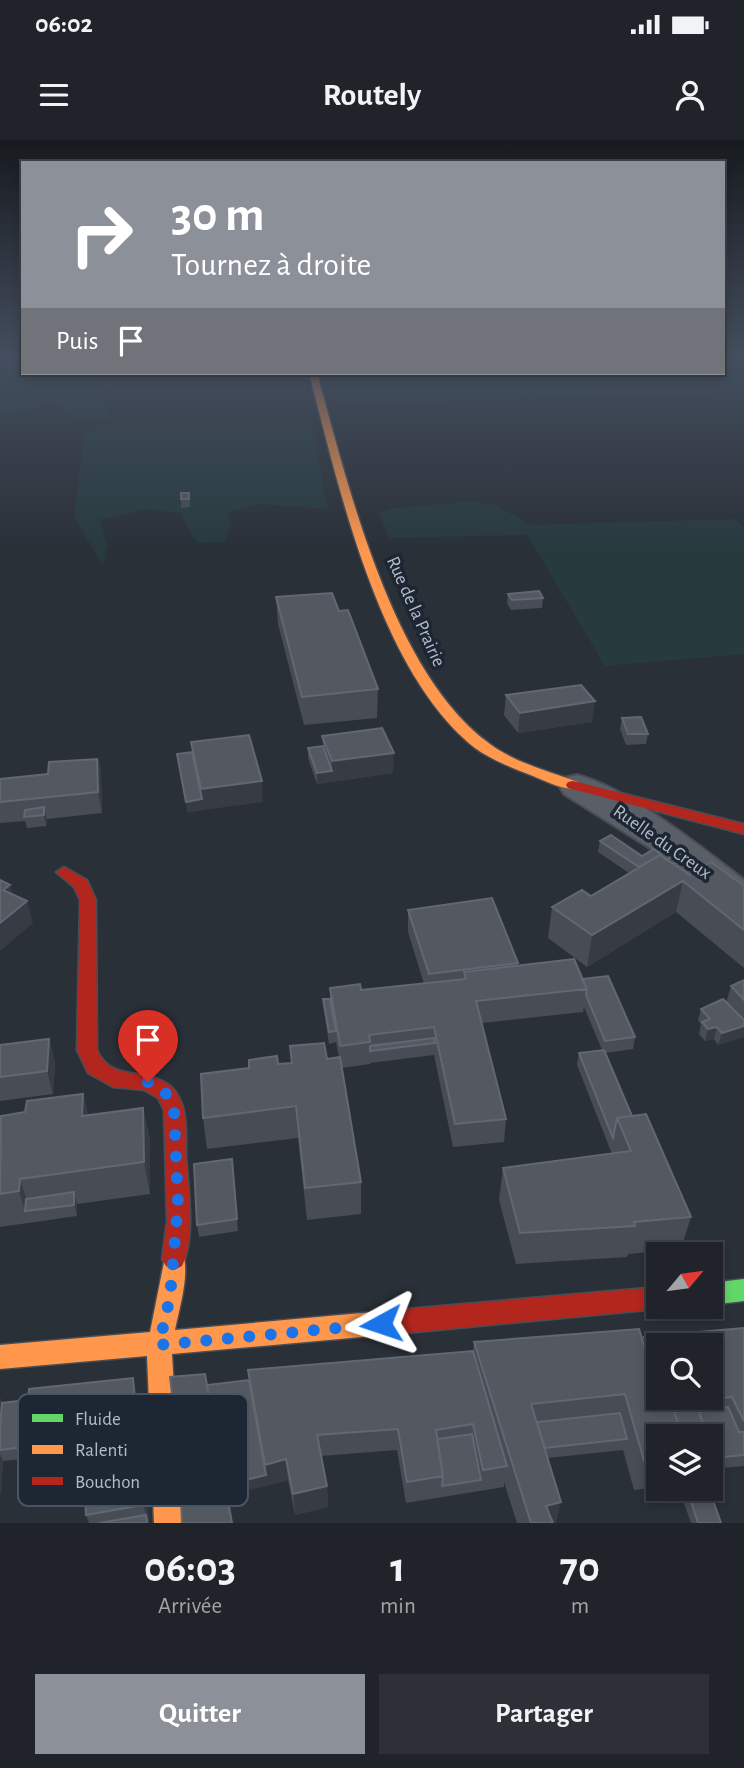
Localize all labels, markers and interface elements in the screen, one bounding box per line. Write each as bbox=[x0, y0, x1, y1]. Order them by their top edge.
text: 06:02 bbox=[35, 11, 93, 37]
icon: menu bbox=[35, 76, 73, 114]
icon: person bbox=[671, 76, 709, 114]
text: Routely bbox=[323, 79, 421, 111]
icon: right bbox=[56, 189, 147, 280]
text: 30 m bbox=[171, 191, 265, 240]
text: Tournez à droite bbox=[171, 249, 371, 281]
icon: arrive bbox=[112, 322, 150, 360]
text: Puis bbox=[56, 328, 98, 354]
street label: Rue de la Prairie bbox=[383, 554, 448, 670]
street label: Ruelle du Creux bbox=[610, 802, 715, 883]
pin bbox=[118, 1010, 178, 1082]
icon: arrive bbox=[129, 1021, 167, 1059]
north arrow bbox=[646, 1242, 723, 1320]
map controls bbox=[646, 1242, 723, 1501]
position arrow bbox=[344, 1287, 418, 1361]
button: search bbox=[646, 1333, 723, 1410]
legend bbox=[18, 1394, 248, 1506]
text: Fluide bbox=[75, 1410, 121, 1429]
button: layers bbox=[646, 1424, 723, 1501]
text: Ralenti bbox=[75, 1441, 128, 1460]
text: Bouchon bbox=[75, 1473, 140, 1492]
text: 06:03 bbox=[144, 1547, 236, 1589]
text: 1 bbox=[390, 1547, 405, 1589]
text: 70 bbox=[560, 1547, 600, 1589]
text: Arrivée bbox=[158, 1595, 222, 1618]
text: min bbox=[380, 1595, 416, 1618]
text: m bbox=[571, 1595, 589, 1618]
button: Quitter bbox=[35, 1674, 365, 1754]
button: Partager bbox=[379, 1674, 709, 1754]

